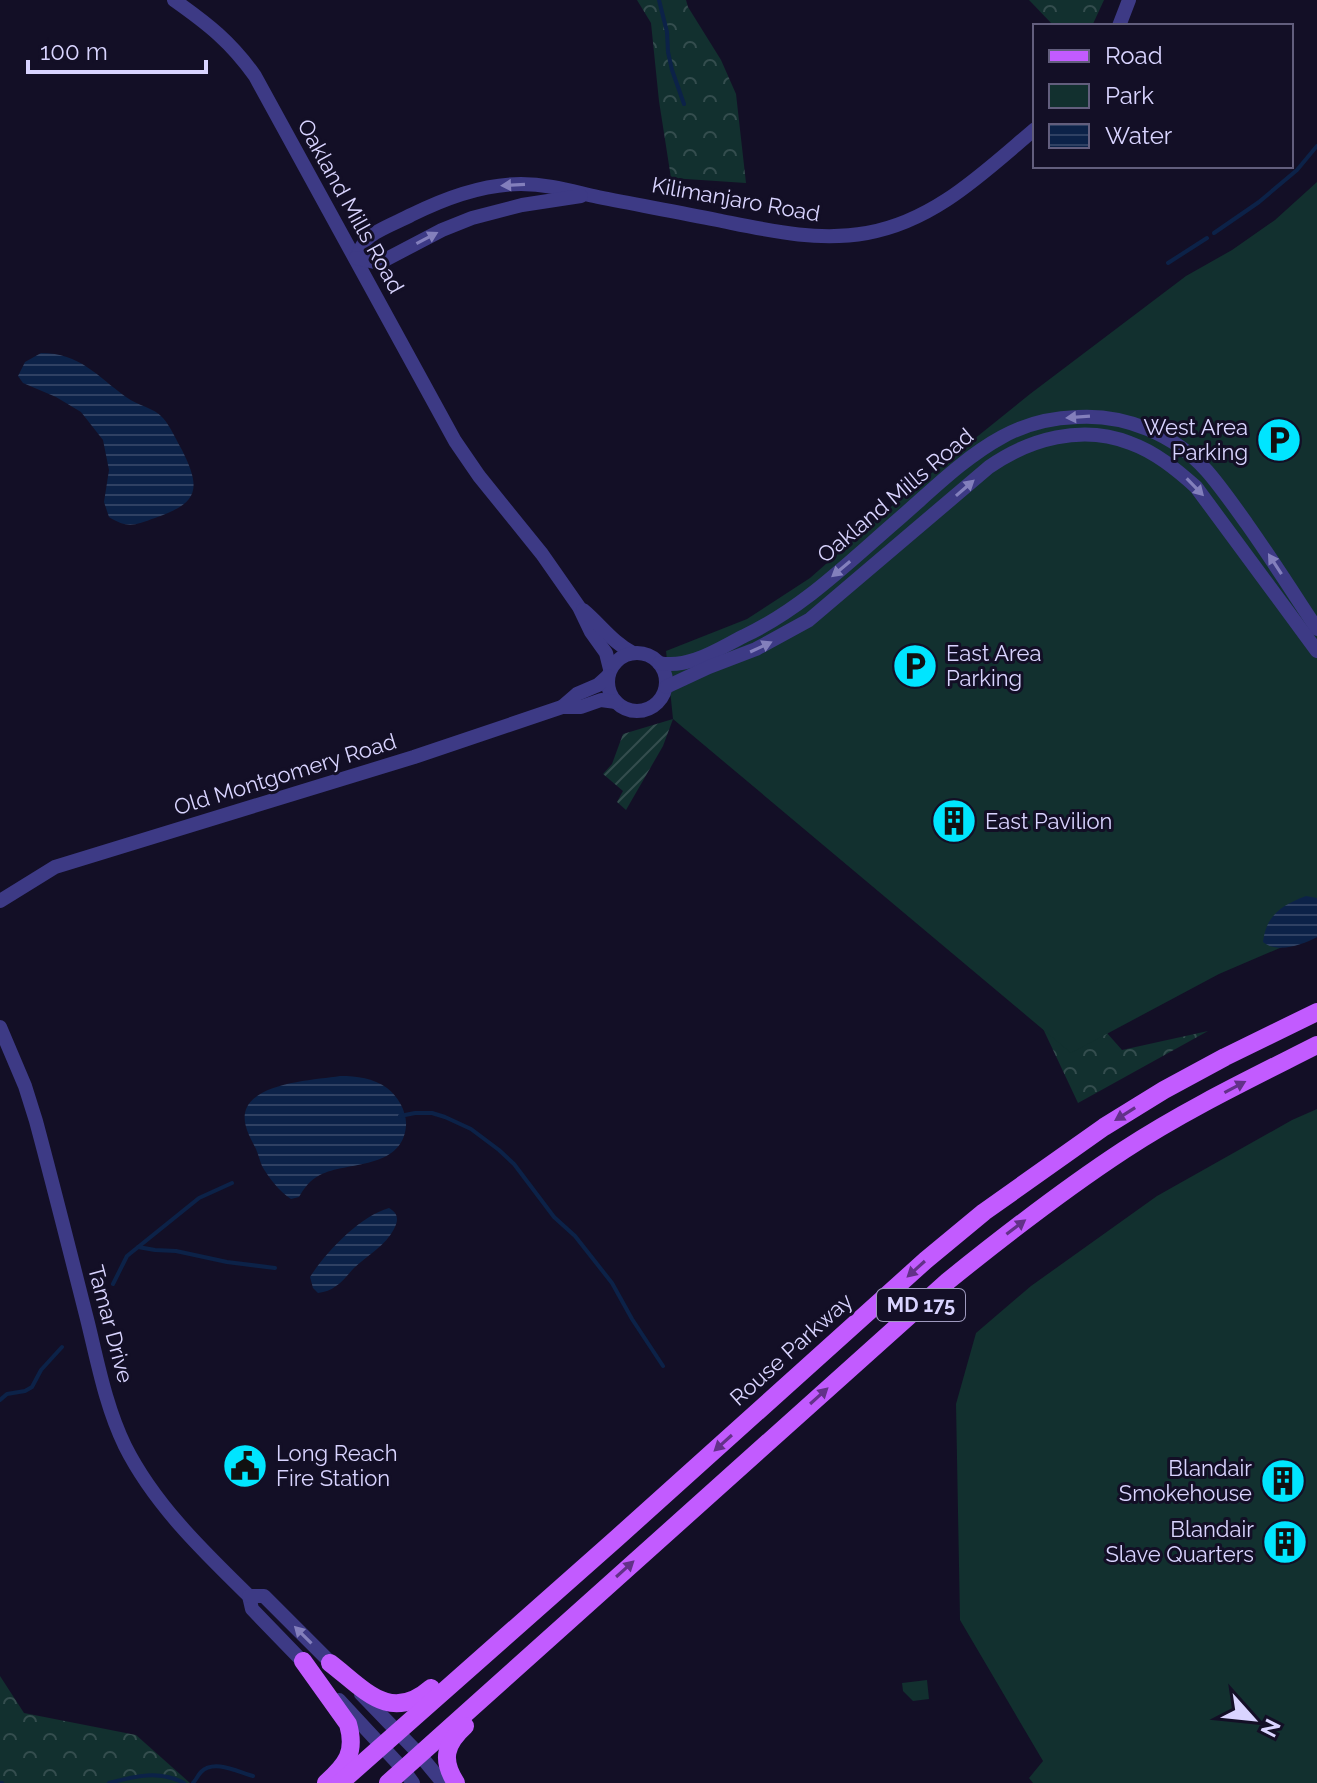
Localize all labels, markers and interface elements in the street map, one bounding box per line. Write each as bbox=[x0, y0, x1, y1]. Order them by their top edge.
scale bar bbox=[28, 24, 206, 74]
legend bbox=[1033, 24, 1293, 168]
text: 100 m bbox=[40, 37, 108, 66]
text: Road bbox=[1105, 41, 1163, 70]
text: Park bbox=[1105, 81, 1154, 110]
street label: Oakland Mills Road bbox=[292, 114, 410, 298]
text: Water bbox=[1105, 121, 1173, 150]
street label: Kilimanjaro Road bbox=[650, 171, 822, 227]
one-way arrow bbox=[500, 179, 525, 192]
one-way arrow bbox=[416, 231, 438, 245]
one-way arrow bbox=[1065, 411, 1090, 424]
place label: West Area Parking bbox=[1143, 414, 1248, 465]
parking icon: West Area Parking bbox=[1255, 416, 1303, 464]
street label: Oakland Mills Road bbox=[812, 422, 978, 568]
one-way arrow bbox=[1185, 477, 1203, 496]
one-way arrow bbox=[955, 480, 975, 497]
one-way arrow bbox=[1268, 553, 1282, 575]
one-way arrow bbox=[831, 560, 851, 577]
one-way arrow bbox=[749, 640, 772, 654]
place label: East Area Parking bbox=[946, 640, 1041, 691]
parking icon: East Area Parking bbox=[891, 642, 939, 690]
street label: Old Montgomery Road bbox=[171, 728, 399, 820]
building icon: East Pavilion bbox=[930, 797, 978, 845]
place label: East Pavilion bbox=[985, 808, 1112, 834]
one-way arrow bbox=[1223, 1080, 1246, 1093]
one-way arrow bbox=[1114, 1107, 1136, 1121]
one-way arrow bbox=[1006, 1219, 1026, 1235]
one-way arrow bbox=[906, 1260, 926, 1278]
street label: Tamar Drive bbox=[83, 1262, 139, 1386]
street label: Rouse Parkway bbox=[725, 1287, 857, 1411]
road number: MD 175 bbox=[877, 1289, 965, 1321]
one-way arrow bbox=[809, 1387, 829, 1405]
one-way arrow bbox=[713, 1433, 732, 1451]
place label: Long Reach Fire Station bbox=[276, 1440, 398, 1491]
public building icon: Long Reach Fire Station bbox=[221, 1442, 269, 1490]
place label: Blandair Smokehouse bbox=[1119, 1455, 1252, 1506]
building icon: Blandair Smokehouse bbox=[1259, 1457, 1307, 1505]
place label: Blandair Slave Quarters bbox=[1105, 1516, 1254, 1567]
building icon: Blandair Slave Quarters bbox=[1261, 1518, 1309, 1566]
one-way arrow bbox=[615, 1561, 634, 1579]
one-way arrow bbox=[294, 1626, 313, 1645]
north arrow bbox=[1213, 1679, 1293, 1759]
text: N bbox=[1255, 1715, 1286, 1741]

